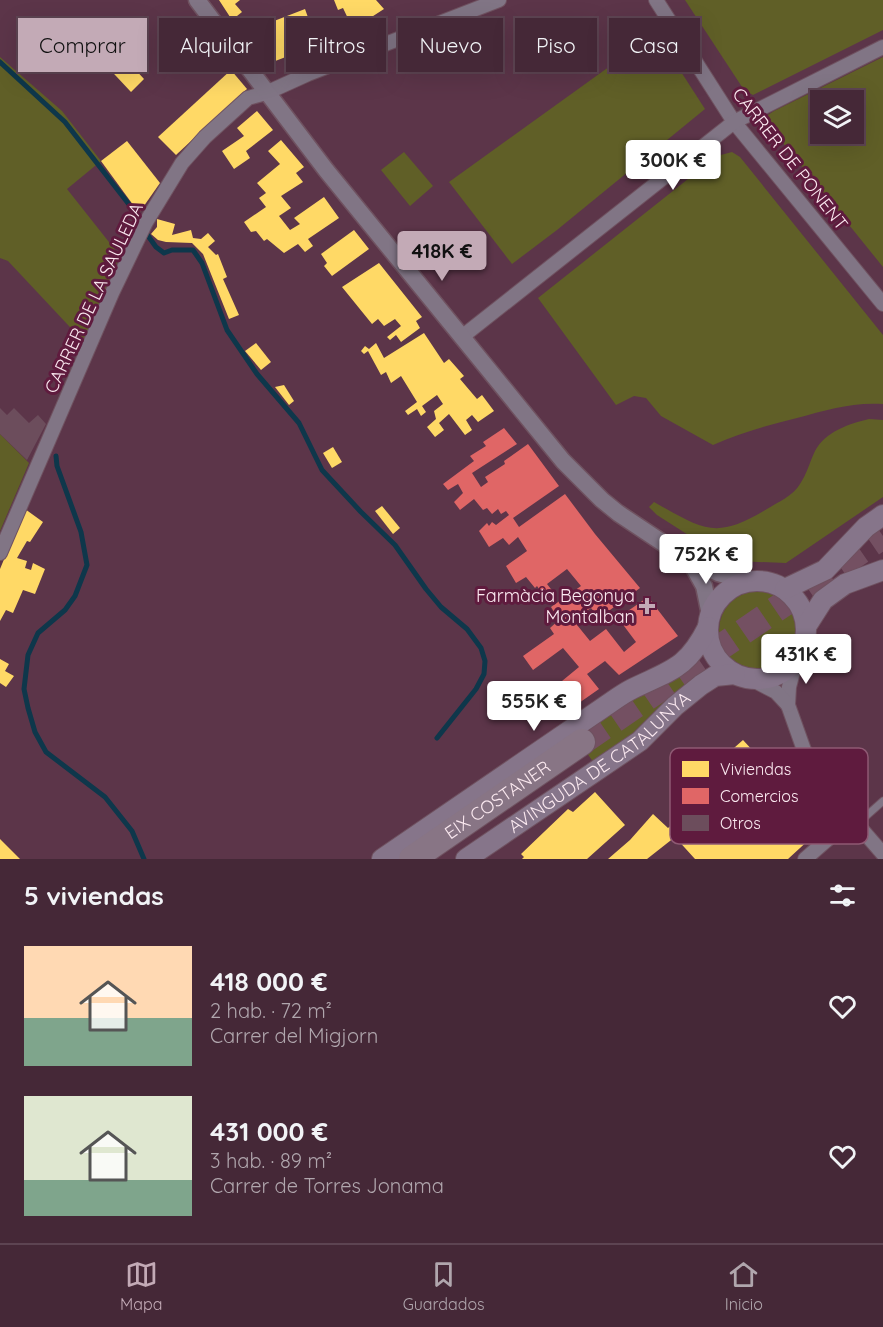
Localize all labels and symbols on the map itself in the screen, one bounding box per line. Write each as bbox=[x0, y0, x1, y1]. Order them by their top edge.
street label: CARRER DE PONENT bbox=[728, 83, 853, 235]
pin: 300K € bbox=[624, 140, 722, 191]
street label: CARRER DE LA SAULEDA bbox=[39, 199, 148, 397]
pin: 418K € bbox=[393, 231, 491, 282]
pin: 752K € bbox=[657, 534, 755, 585]
place label: Farmàcia Begonya Montalban bbox=[476, 584, 635, 628]
marker: Farmàcia Begonya Montalban bbox=[640, 599, 654, 613]
pin: 431K € bbox=[757, 634, 855, 685]
pin: 555K € bbox=[485, 681, 583, 732]
street label: AVINGUDA DE CATALUNYA bbox=[504, 686, 695, 838]
legend bbox=[670, 748, 868, 844]
street label: EIX COSTANER bbox=[440, 755, 555, 844]
text: Viviendas bbox=[720, 759, 791, 779]
text: Comercios bbox=[720, 786, 798, 806]
text: Otros bbox=[720, 813, 761, 833]

